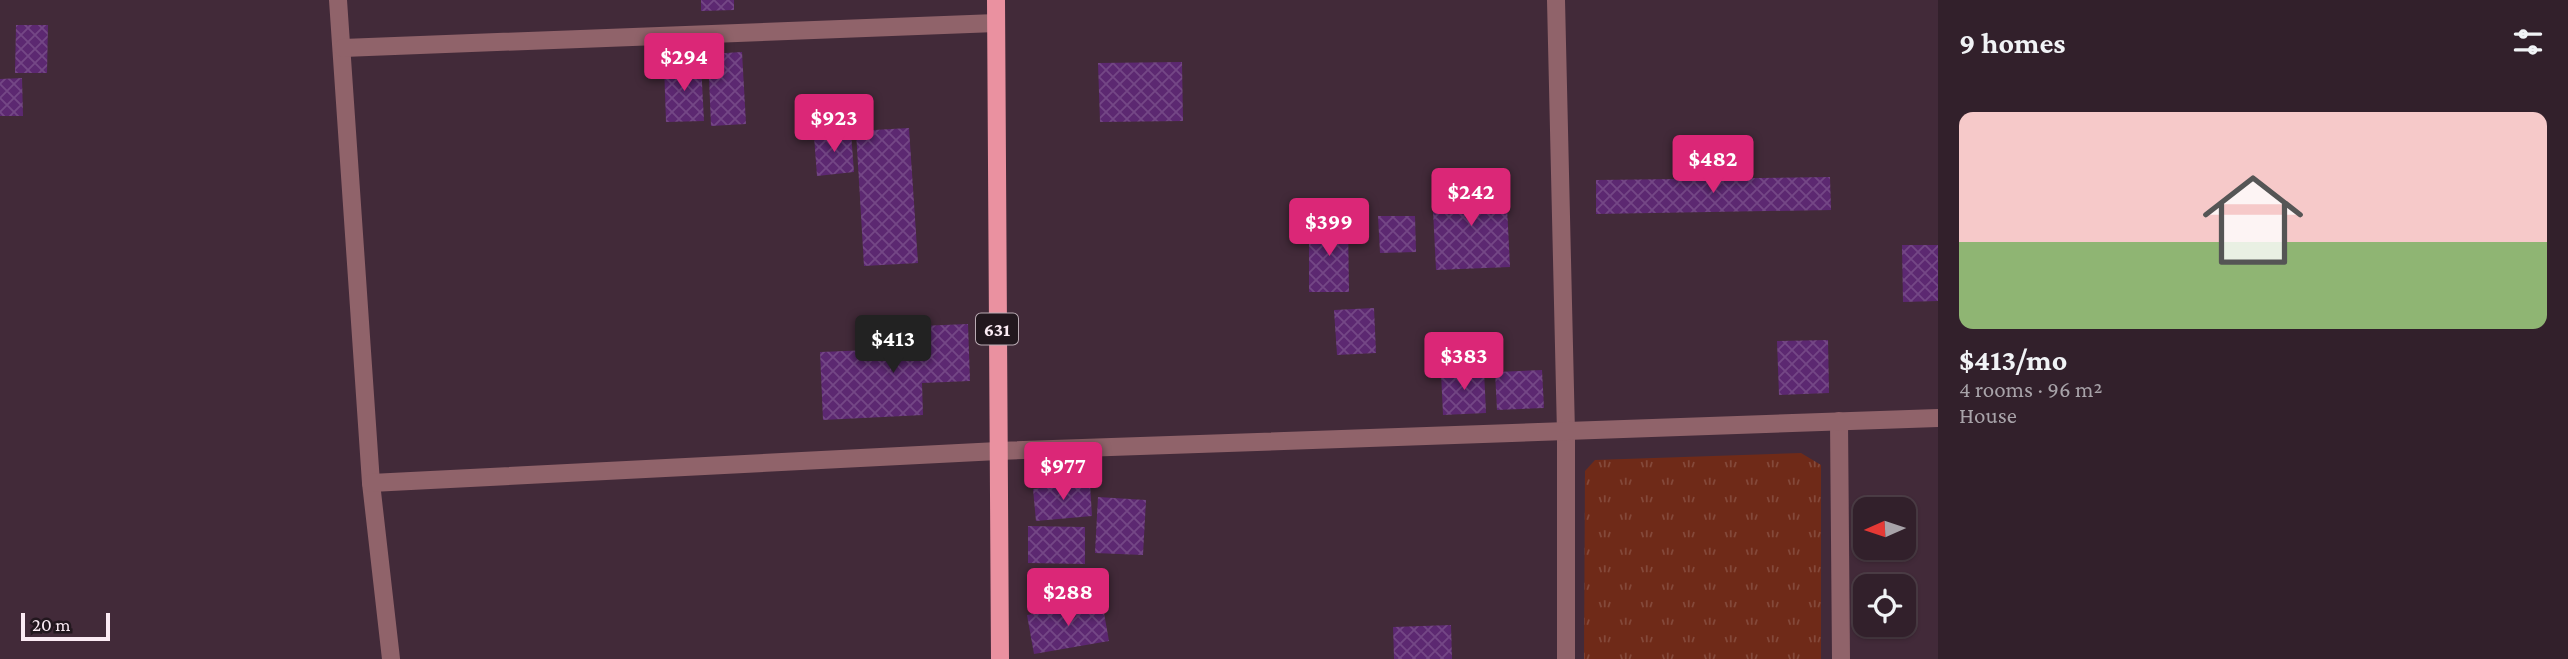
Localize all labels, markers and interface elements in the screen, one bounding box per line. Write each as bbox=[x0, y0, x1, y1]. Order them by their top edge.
icon: filters bbox=[2509, 23, 2547, 61]
text: 9 homes bbox=[1959, 26, 2066, 59]
pin: $294 bbox=[643, 34, 725, 93]
text: $294 bbox=[660, 43, 708, 69]
pin: $923 bbox=[793, 94, 875, 154]
text: $923 bbox=[811, 104, 857, 130]
pin: $482 bbox=[1672, 136, 1754, 195]
text: $482 bbox=[1689, 145, 1737, 171]
icon: home bbox=[2190, 157, 2316, 283]
pin: $242 bbox=[1430, 168, 1512, 228]
text: $242 bbox=[1447, 178, 1495, 204]
pin: $399 bbox=[1288, 198, 1370, 258]
text: $399 bbox=[1305, 208, 1353, 234]
road number: 631 bbox=[976, 314, 1018, 344]
pin: $413 bbox=[852, 316, 934, 375]
text: $413 bbox=[871, 325, 915, 351]
pin: $383 bbox=[1423, 332, 1505, 392]
text: $383 bbox=[1440, 342, 1488, 368]
text: $413/mo bbox=[1959, 343, 2067, 376]
text: 4 rooms · 96 m² bbox=[1959, 376, 2102, 402]
text: House bbox=[1959, 402, 2017, 428]
pin: $977 bbox=[1022, 442, 1104, 502]
text: $977 bbox=[1040, 452, 1086, 478]
north arrow bbox=[1853, 497, 1916, 560]
map controls bbox=[1853, 497, 1916, 637]
pin: $288 bbox=[1027, 568, 1109, 628]
button: locate bbox=[1853, 574, 1916, 637]
text: $288 bbox=[1043, 578, 1093, 604]
scale bar bbox=[21, 610, 110, 642]
text: 20 m bbox=[32, 614, 71, 635]

